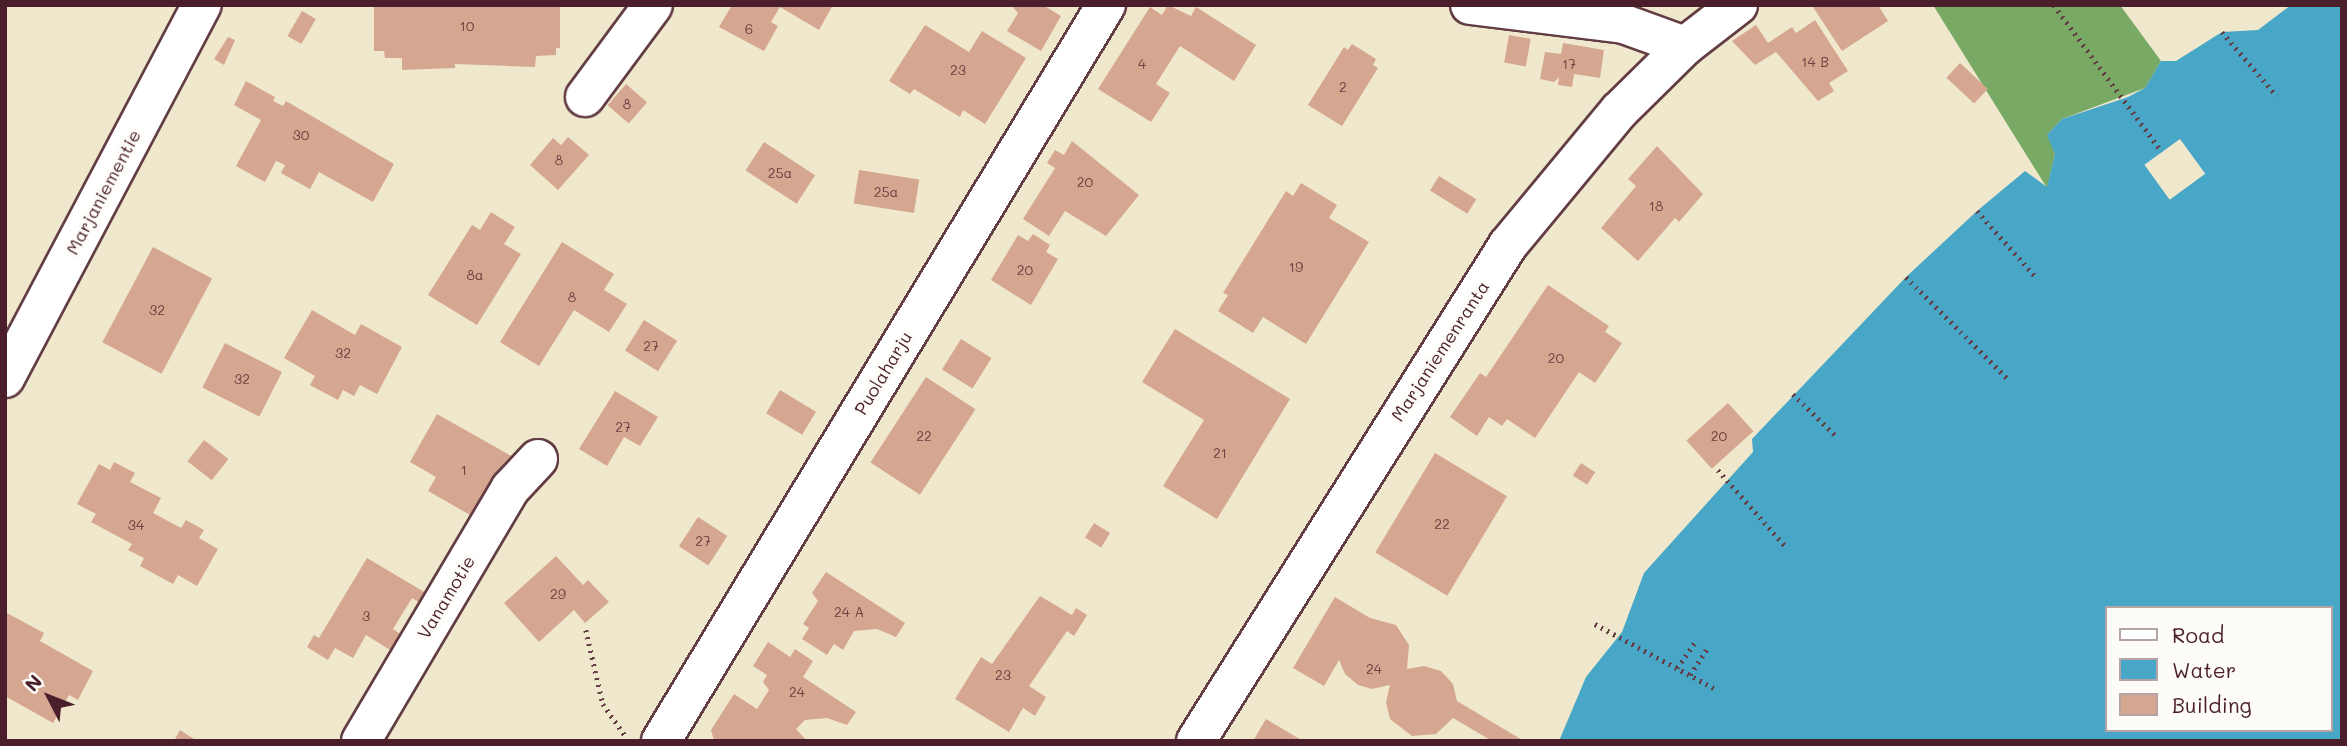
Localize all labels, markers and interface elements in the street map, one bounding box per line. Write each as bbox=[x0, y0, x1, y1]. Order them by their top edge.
house number: 10 bbox=[460, 18, 474, 34]
house number: 6 bbox=[745, 21, 753, 37]
house number: 14 B bbox=[1801, 54, 1829, 70]
house number: 4 bbox=[1138, 56, 1146, 72]
house number: 17 bbox=[1562, 56, 1576, 72]
house number: 23 bbox=[950, 62, 966, 78]
house number: 2 bbox=[1339, 79, 1347, 95]
house number: 8 bbox=[623, 96, 631, 112]
street label: Marjaniementie bbox=[61, 126, 145, 258]
house number: 30 bbox=[293, 127, 309, 143]
house number: 8 bbox=[555, 152, 563, 168]
house number: 25a bbox=[768, 165, 792, 181]
house number: 20 bbox=[1077, 174, 1093, 190]
house number: 25a bbox=[874, 184, 898, 200]
house number: 18 bbox=[1649, 198, 1663, 214]
house number: 19 bbox=[1289, 259, 1303, 275]
house number: 20 bbox=[1017, 262, 1033, 278]
house number: 8a bbox=[466, 267, 484, 283]
street label: Marjaniemenranta bbox=[1386, 277, 1494, 425]
house number: 8 bbox=[568, 289, 576, 305]
house number: 32 bbox=[149, 302, 165, 318]
street label: Puolaharju bbox=[850, 327, 916, 419]
house number: 27 bbox=[643, 338, 659, 354]
house number: 32 bbox=[335, 345, 351, 361]
house number: 20 bbox=[1548, 350, 1564, 366]
house number: 32 bbox=[234, 371, 250, 387]
house number: 27 bbox=[615, 419, 631, 435]
house number: 22 bbox=[916, 428, 932, 444]
house number: 20 bbox=[1711, 428, 1727, 444]
house number: 21 bbox=[1213, 445, 1227, 461]
house number: 1 bbox=[461, 462, 467, 478]
house number: 22 bbox=[1434, 516, 1450, 532]
house number: 34 bbox=[128, 517, 144, 533]
house number: 27 bbox=[695, 533, 711, 549]
street label: Vanamotie bbox=[413, 551, 479, 643]
house number: 29 bbox=[550, 586, 566, 602]
house number: 24 A bbox=[834, 604, 864, 620]
legend bbox=[2106, 606, 2333, 732]
house number: 3 bbox=[362, 608, 370, 624]
text: Road bbox=[2172, 621, 2224, 648]
text: Water bbox=[2172, 656, 2236, 683]
house number: 24 bbox=[1366, 661, 1382, 677]
north arrow bbox=[14, 662, 84, 732]
house number: 23 bbox=[995, 667, 1011, 683]
text: N bbox=[19, 669, 47, 696]
house number: 24 bbox=[789, 684, 805, 700]
text: Building bbox=[2172, 691, 2252, 718]

